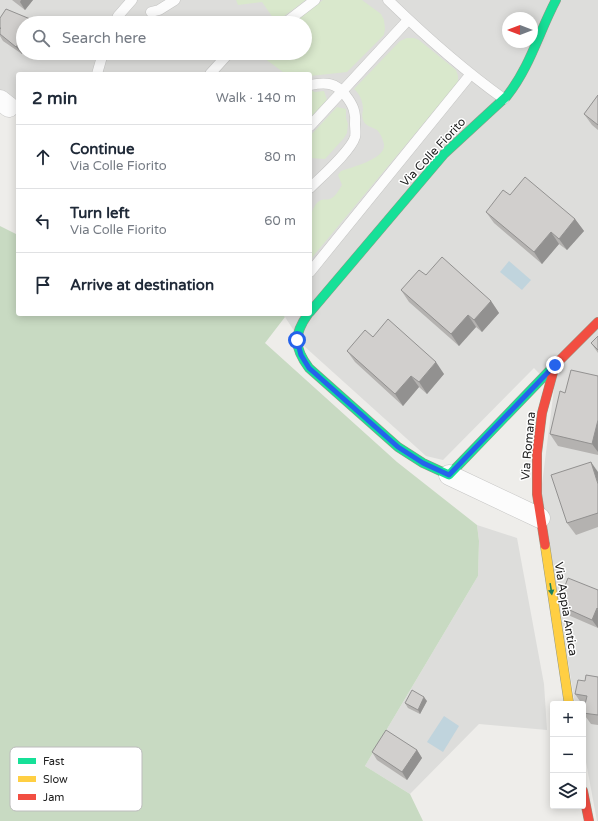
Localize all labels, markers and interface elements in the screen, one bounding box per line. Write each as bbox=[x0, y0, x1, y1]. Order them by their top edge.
north arrow bbox=[502, 12, 538, 48]
search box bbox=[16, 16, 312, 60]
icon: search bbox=[30, 27, 52, 49]
text: Search here bbox=[62, 29, 146, 47]
text: 2 min bbox=[32, 88, 77, 109]
text: Walk · 140 m bbox=[216, 90, 296, 106]
street label: Via Colle Fiorito bbox=[397, 115, 469, 189]
text: Continue bbox=[70, 140, 134, 158]
icon: ahead bbox=[32, 146, 54, 168]
text: 80 m bbox=[264, 149, 296, 165]
text: Via Colle Fiorito bbox=[70, 158, 167, 174]
text: Turn left bbox=[70, 204, 130, 222]
icon: left bbox=[32, 210, 54, 232]
text: 60 m bbox=[264, 213, 296, 229]
text: Via Colle Fiorito bbox=[70, 222, 167, 238]
icon: arrive bbox=[32, 274, 54, 296]
text: Arrive at destination bbox=[70, 276, 214, 294]
route start bbox=[288, 331, 306, 349]
route end bbox=[546, 356, 564, 374]
street label: Via Romana bbox=[518, 411, 538, 481]
street label: Via Appia Antica bbox=[552, 561, 580, 657]
one-way arrow bbox=[548, 583, 554, 595]
map controls bbox=[550, 701, 586, 809]
button: + bbox=[550, 701, 586, 737]
button: − bbox=[550, 737, 586, 773]
legend bbox=[10, 747, 142, 811]
text: Fast bbox=[43, 755, 64, 768]
text: Slow bbox=[43, 773, 68, 786]
button: layers bbox=[550, 773, 586, 809]
text: Jam bbox=[43, 791, 64, 804]

